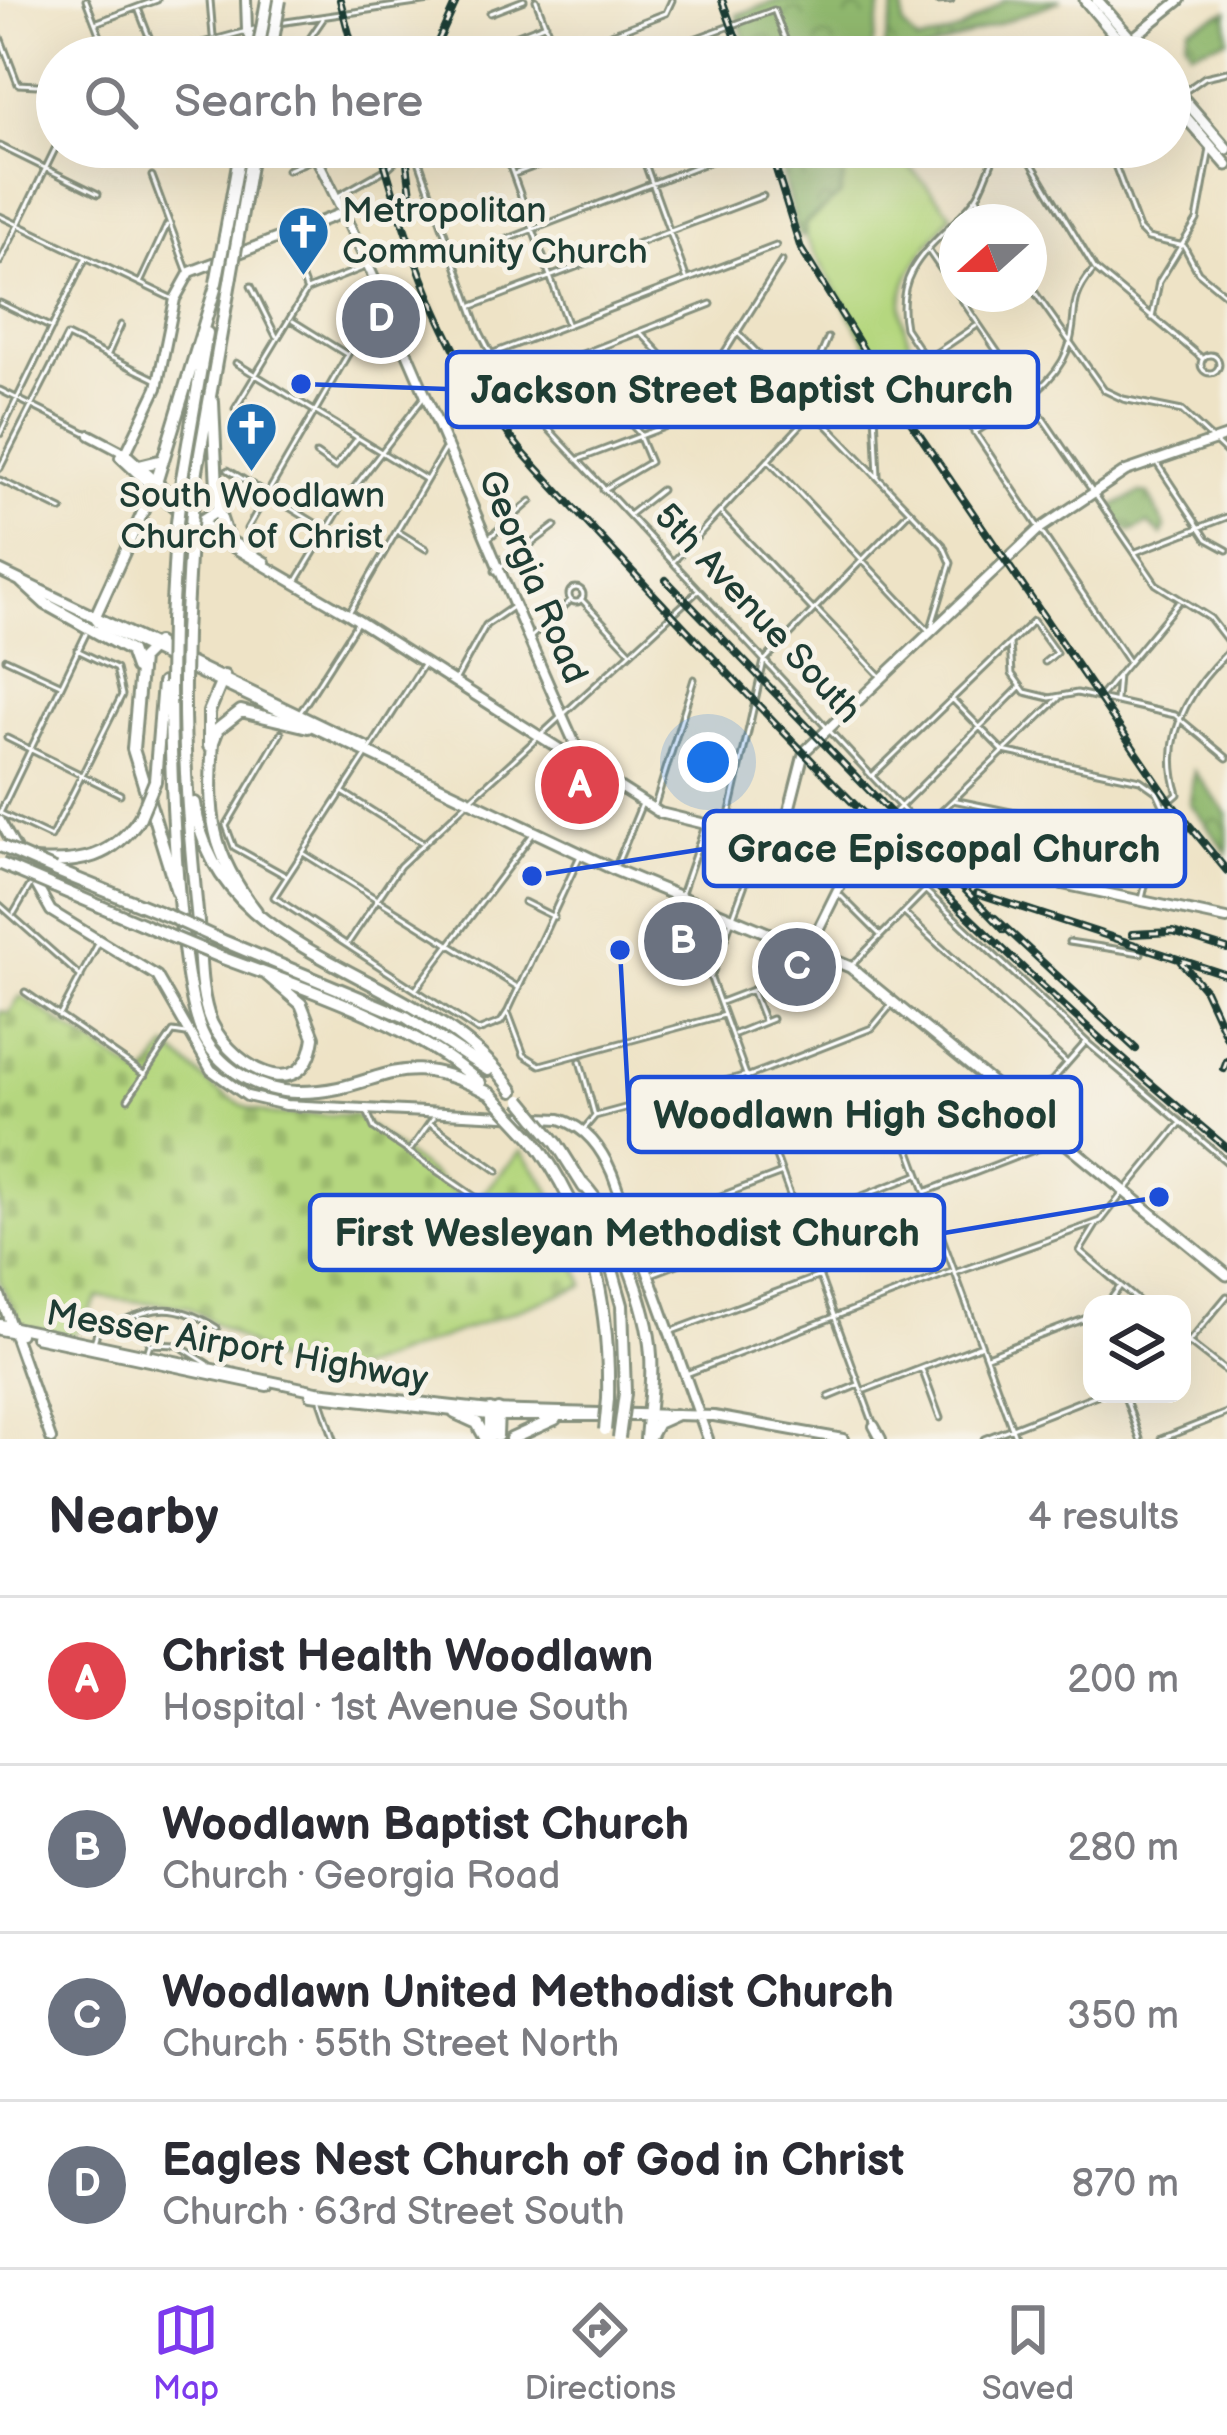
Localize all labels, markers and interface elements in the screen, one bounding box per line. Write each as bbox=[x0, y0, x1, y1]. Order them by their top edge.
search box bbox=[36, 36, 1191, 168]
icon: search bbox=[78, 69, 144, 135]
text: Search here bbox=[174, 75, 423, 130]
place label: Metropolitan Community Church bbox=[342, 190, 648, 274]
church icon: Metropolitan Community Church bbox=[275, 204, 331, 278]
north arrow bbox=[939, 204, 1047, 312]
pin: D bbox=[342, 274, 420, 364]
callout: Jackson Street Baptist Church bbox=[447, 352, 1038, 427]
text: Jackson Street Baptist Church bbox=[471, 368, 1013, 415]
church icon: South Woodlawn Church of Christ bbox=[224, 400, 280, 474]
street label: Georgia Road bbox=[468, 464, 596, 690]
place label: South Woodlawn Church of Christ bbox=[119, 475, 385, 559]
street label: 5th Avenue South bbox=[644, 495, 870, 733]
your location bbox=[678, 732, 738, 792]
pin: A bbox=[541, 740, 619, 830]
callout: Grace Episcopal Church bbox=[704, 811, 1185, 886]
text: Grace Episcopal Church bbox=[727, 827, 1161, 874]
pin: B bbox=[644, 896, 722, 986]
pin: C bbox=[758, 922, 836, 1012]
callout: Woodlawn High School bbox=[629, 1077, 1081, 1152]
text: Woodlawn High School bbox=[653, 1093, 1057, 1140]
callout: First Wesleyan Methodist Church bbox=[310, 1195, 944, 1270]
text: First Wesleyan Methodist Church bbox=[334, 1211, 920, 1258]
street label: Messer Airport Highway bbox=[43, 1292, 432, 1402]
map controls bbox=[1083, 1295, 1191, 1403]
button: layers bbox=[1083, 1295, 1191, 1403]
text: Nearby bbox=[48, 1487, 219, 1548]
text: 4 results bbox=[1028, 1494, 1179, 1541]
text: Christ Health Woodlawn bbox=[162, 1630, 653, 1685]
text: A bbox=[75, 1657, 99, 1704]
text: 200 m bbox=[1067, 1657, 1179, 1704]
text: Hospital · 1st Avenue South bbox=[162, 1685, 629, 1732]
text: Woodlawn Baptist Church bbox=[162, 1798, 689, 1853]
text: B bbox=[73, 1825, 101, 1872]
text: 280 m bbox=[1068, 1825, 1179, 1872]
text: Church · Georgia Road bbox=[162, 1853, 560, 1900]
text: Woodlawn United Methodist Church bbox=[162, 1966, 894, 2021]
text: C bbox=[73, 1993, 101, 2040]
text: 350 m bbox=[1067, 1993, 1179, 2040]
text: Church · 55th Street North bbox=[162, 2021, 619, 2068]
text: Eagles Nest Church of God in Christ bbox=[162, 2134, 904, 2189]
text: D bbox=[73, 2161, 101, 2208]
text: 870 m bbox=[1071, 2161, 1179, 2208]
text: Church · 63rd Street South bbox=[162, 2189, 625, 2236]
tab: Map bbox=[153, 2297, 219, 2409]
tab: Directions bbox=[524, 2297, 676, 2409]
tab: Saved bbox=[982, 2297, 1074, 2409]

